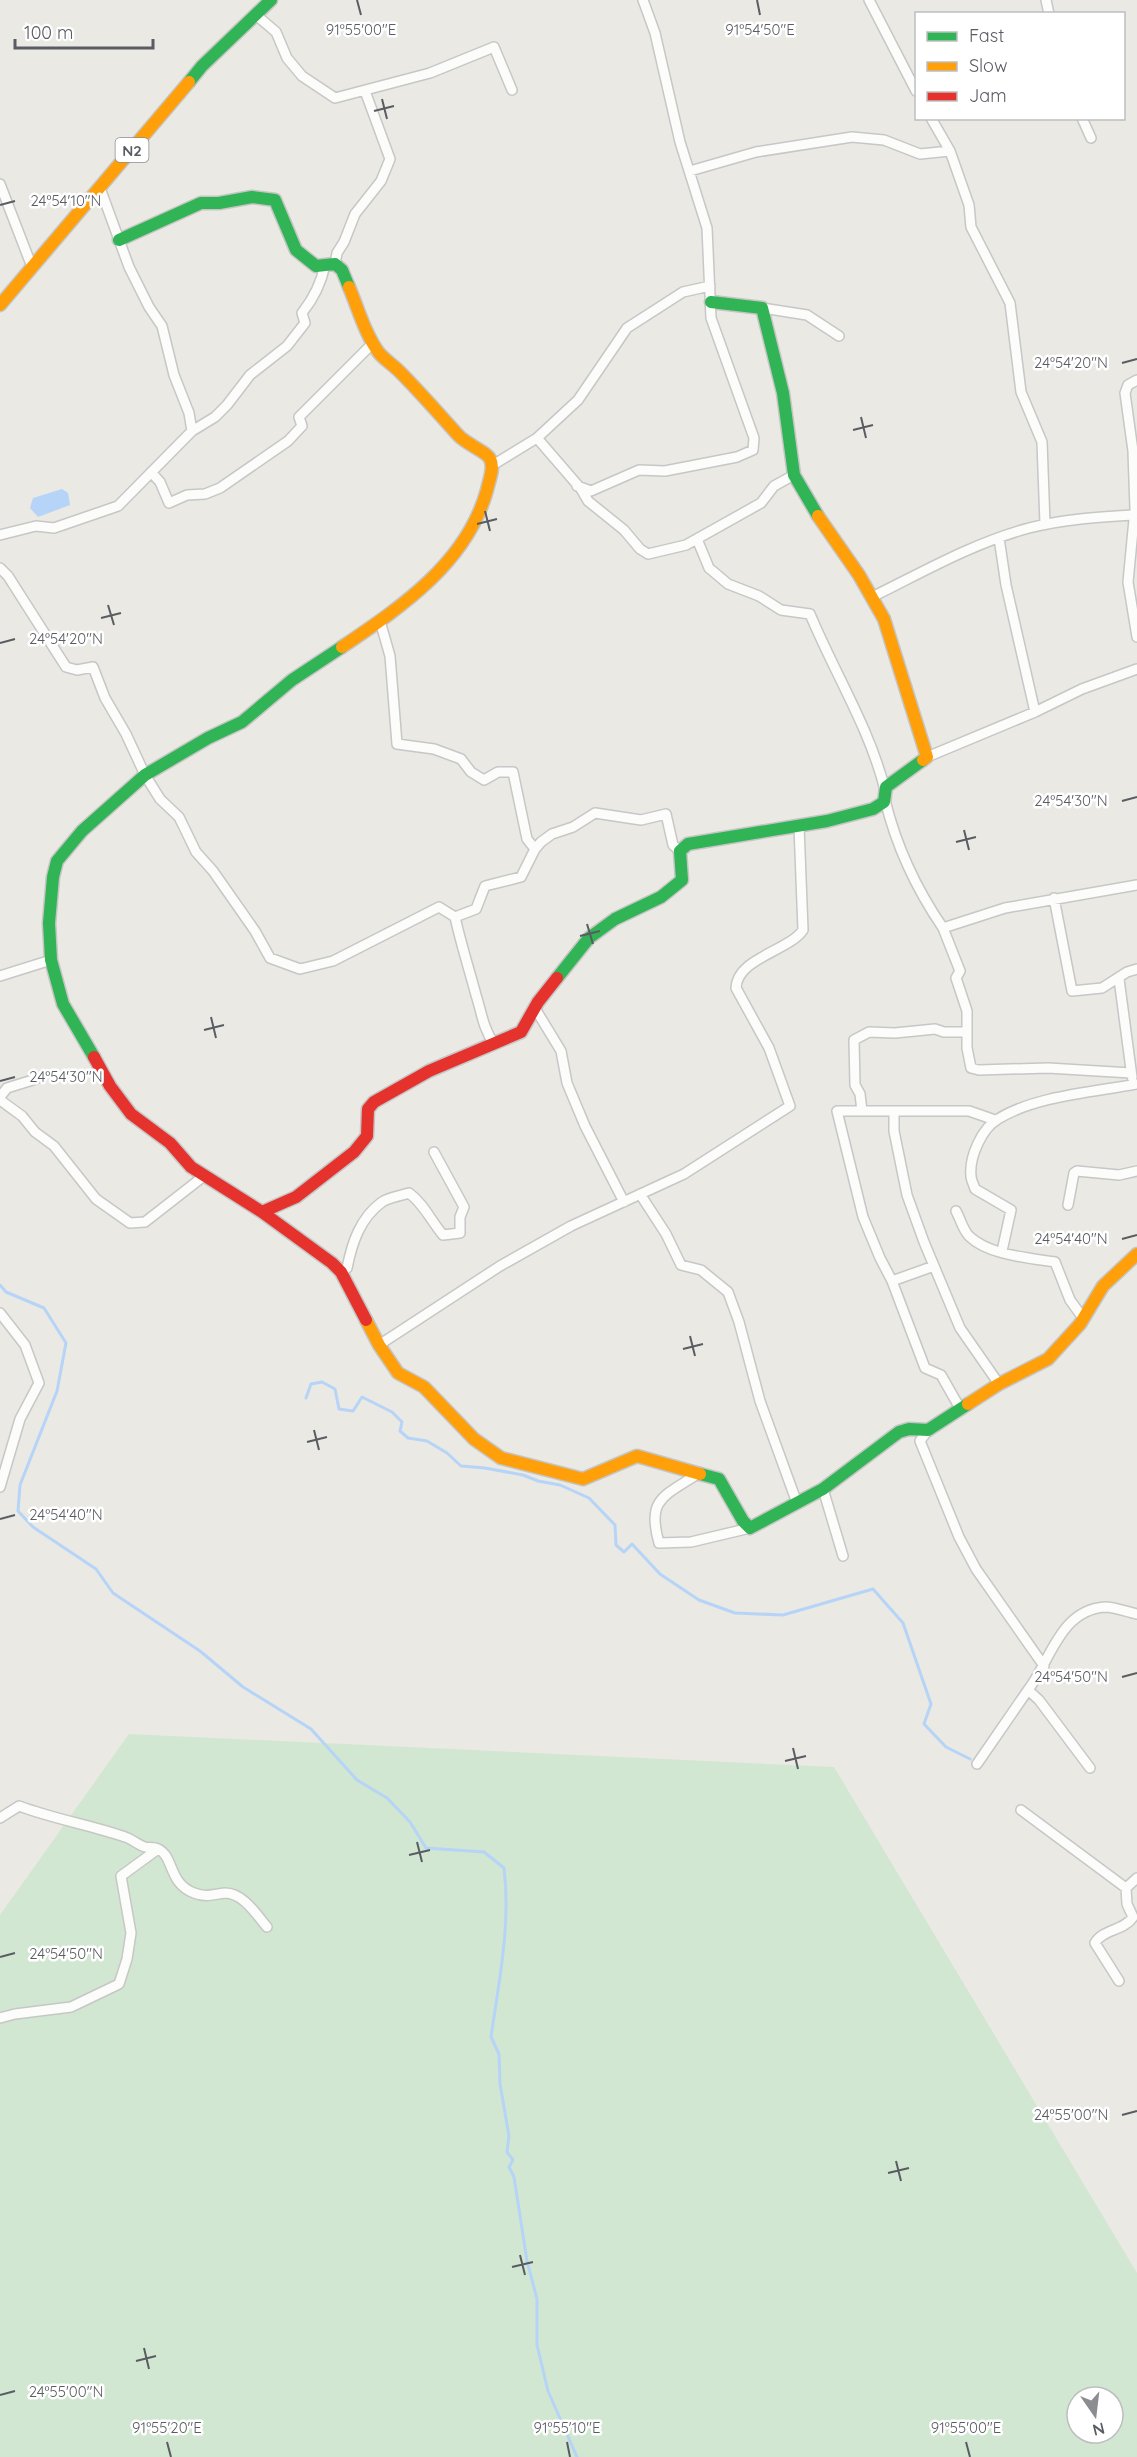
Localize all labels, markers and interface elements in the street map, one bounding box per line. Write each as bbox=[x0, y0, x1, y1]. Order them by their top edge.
scale bar bbox=[15, 12, 153, 50]
legend bbox=[915, 12, 1125, 120]
text: 91°55'00"E bbox=[326, 20, 396, 39]
text: 91°54'50"E bbox=[725, 20, 795, 39]
text: 100 m bbox=[24, 21, 73, 44]
text: Fast bbox=[969, 24, 1004, 47]
text: Slow bbox=[969, 54, 1007, 77]
text: Jam bbox=[969, 84, 1007, 107]
road number: N2 bbox=[116, 138, 148, 162]
text: 24°54'10"N bbox=[30, 191, 102, 210]
text: 24°54'20"N bbox=[1034, 353, 1108, 372]
text: 24°54'20"N bbox=[29, 629, 103, 648]
text: 24°54'30"N bbox=[1034, 791, 1108, 810]
text: 24°54'30"N bbox=[29, 1067, 103, 1086]
text: 24°54'40"N bbox=[1034, 1229, 1108, 1248]
text: 24°54'40"N bbox=[29, 1505, 103, 1524]
text: 24°54'50"N bbox=[1034, 1667, 1108, 1686]
text: 24°54'50"N bbox=[29, 1944, 103, 1963]
text: 24°55'00"N bbox=[1034, 2105, 1108, 2124]
text: 24°55'00"N bbox=[29, 2382, 103, 2401]
north arrow bbox=[1065, 2385, 1125, 2445]
text: 91°55'20"E bbox=[132, 2418, 202, 2437]
text: 91°55'10"E bbox=[534, 2418, 601, 2437]
text: 91°55'00"E bbox=[931, 2418, 1001, 2437]
text: N bbox=[1091, 2418, 1107, 2441]

